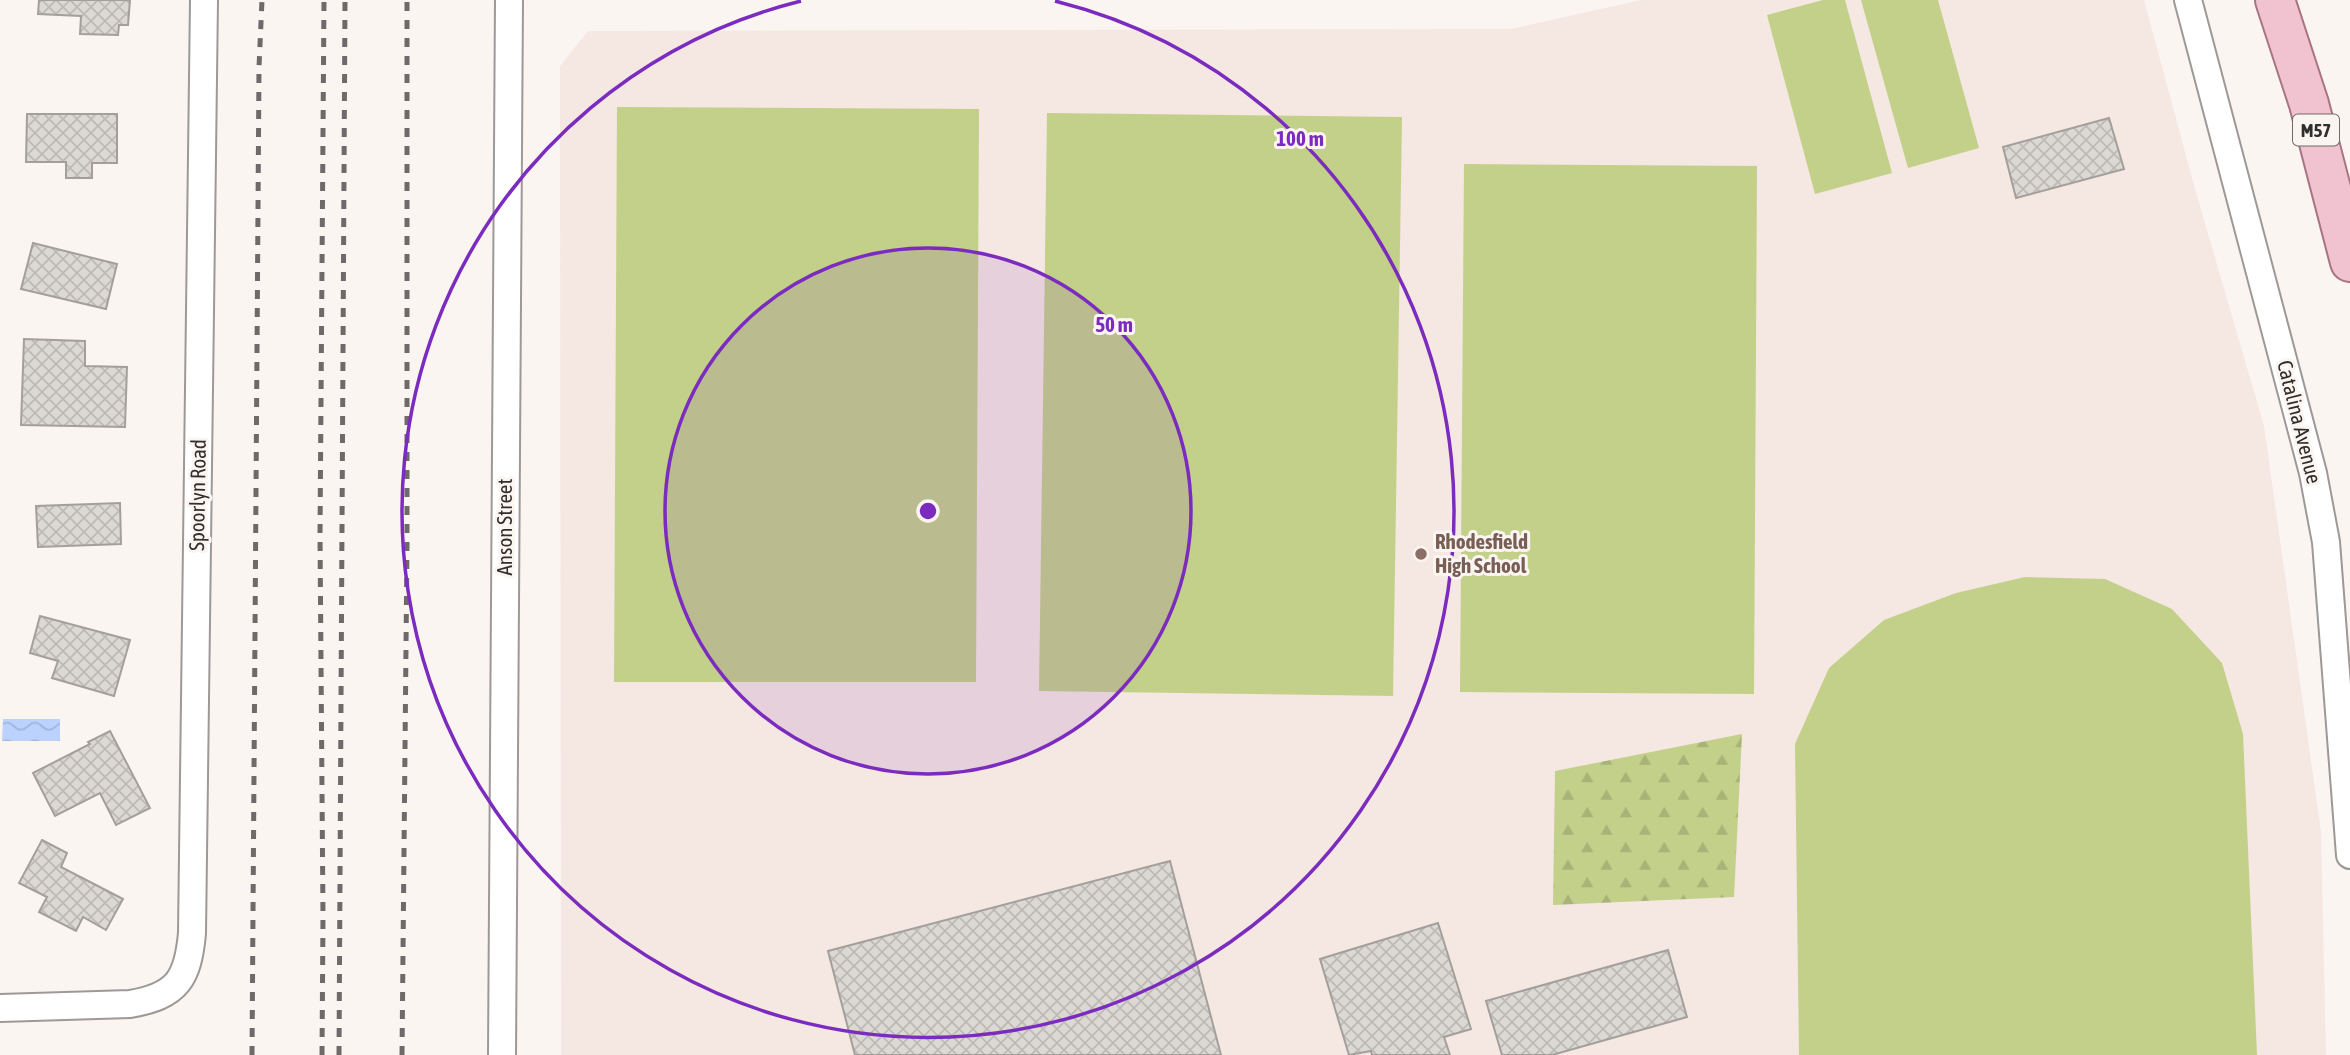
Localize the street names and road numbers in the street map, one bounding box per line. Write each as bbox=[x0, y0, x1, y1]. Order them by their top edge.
road number: M57 bbox=[2293, 114, 2339, 146]
street label: Catalina Avenue bbox=[2273, 358, 2327, 486]
street label: Spoorlyn Road bbox=[184, 439, 210, 551]
street label: Anson Street bbox=[492, 479, 516, 575]

